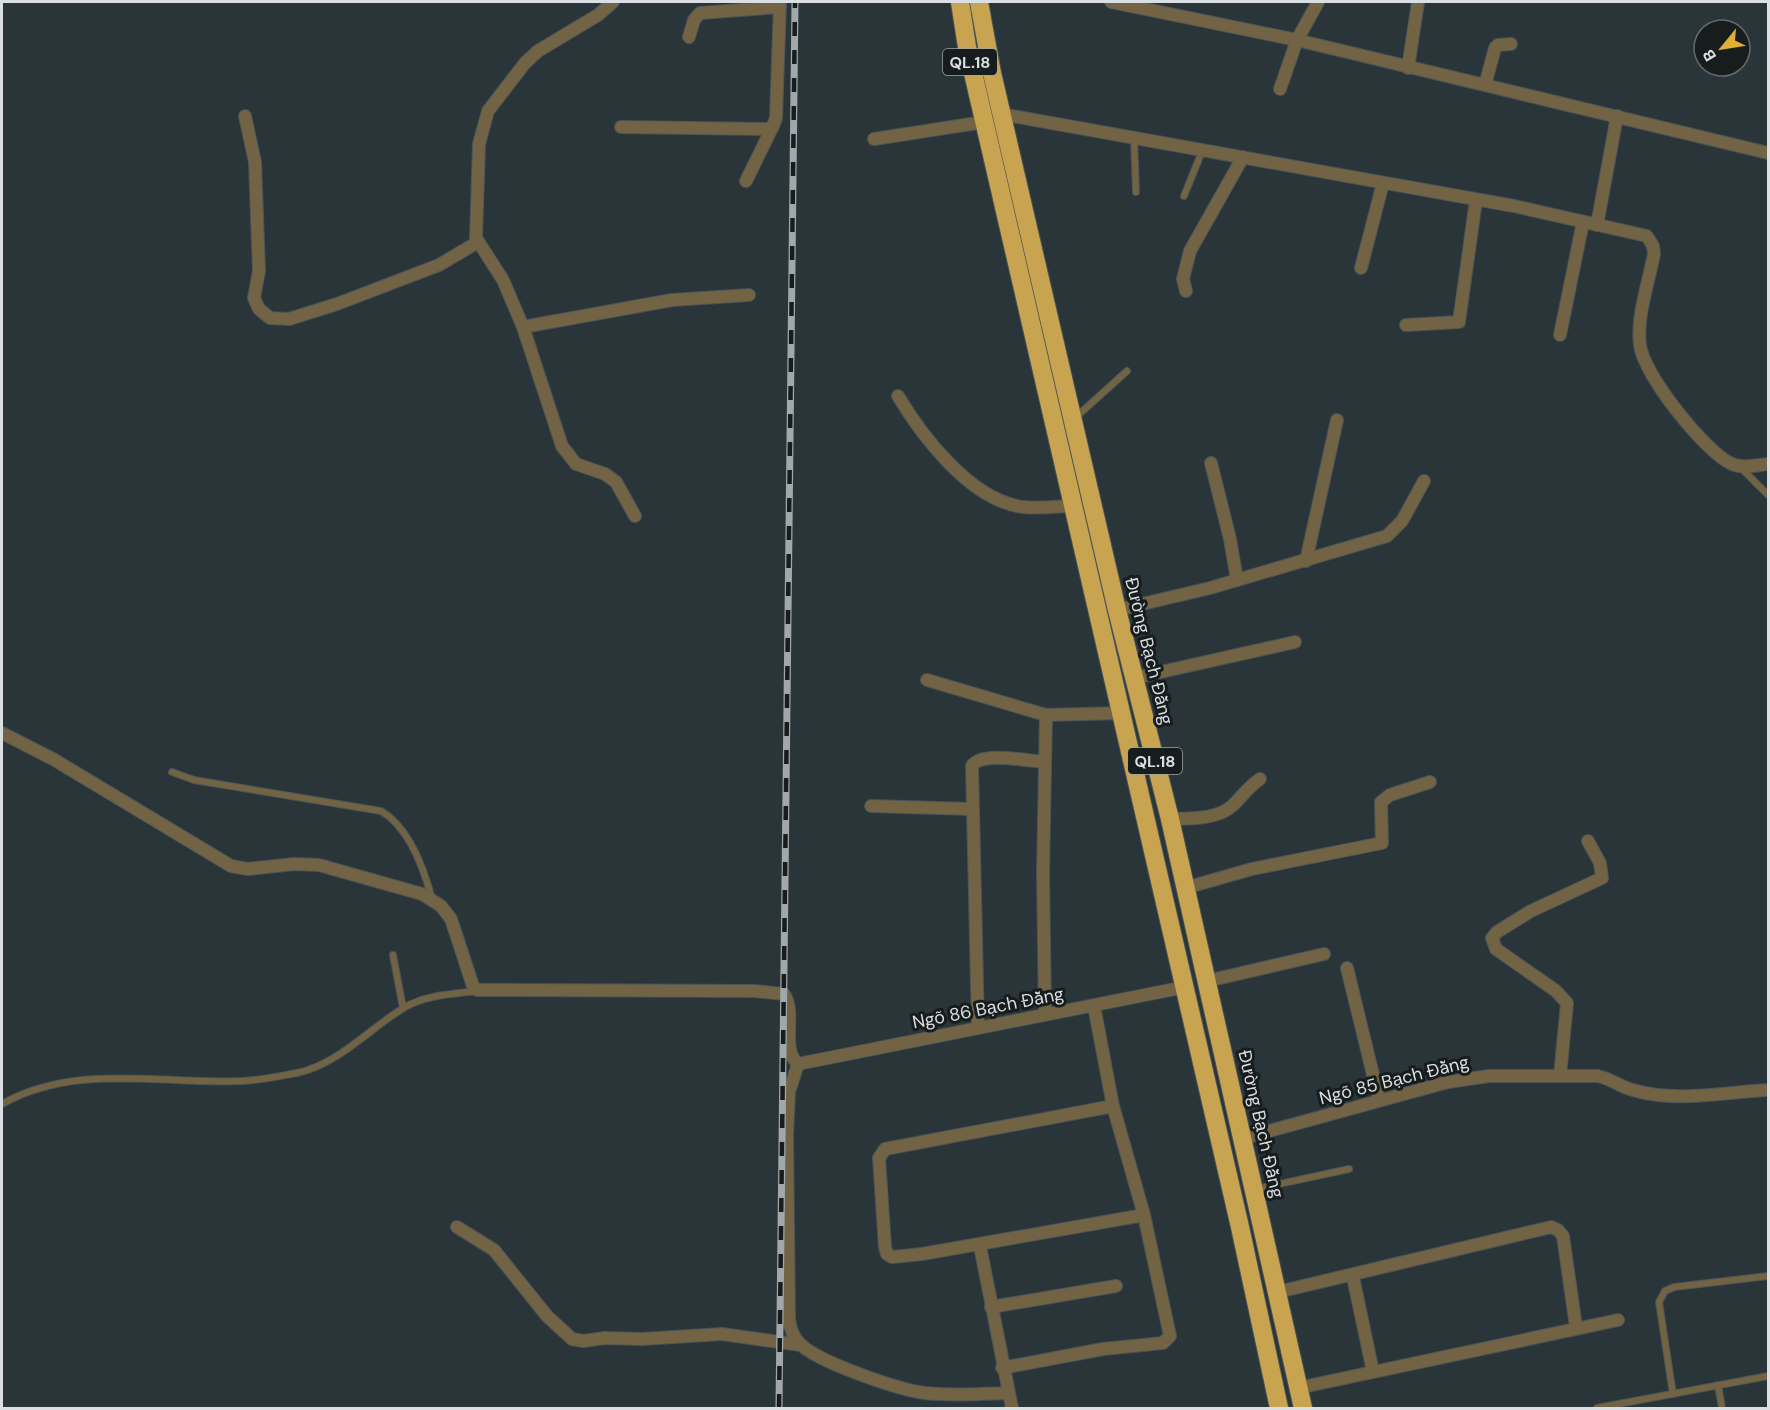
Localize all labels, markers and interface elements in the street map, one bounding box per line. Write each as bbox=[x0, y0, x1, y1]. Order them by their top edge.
north arrow bbox=[1692, 18, 1752, 78]
text: B bbox=[1698, 46, 1721, 65]
road number: QL.18 bbox=[943, 49, 997, 75]
street label: Đường Bạch Đằng bbox=[1119, 575, 1179, 727]
road number: QL.18 bbox=[1128, 748, 1182, 774]
street label: Ngõ 86 Bạch Đằng bbox=[910, 982, 1066, 1034]
street label: Đường Bạch Đằng bbox=[1232, 1048, 1290, 1200]
street label: Ngõ 85 Bạch Đằng bbox=[1317, 1050, 1471, 1110]

